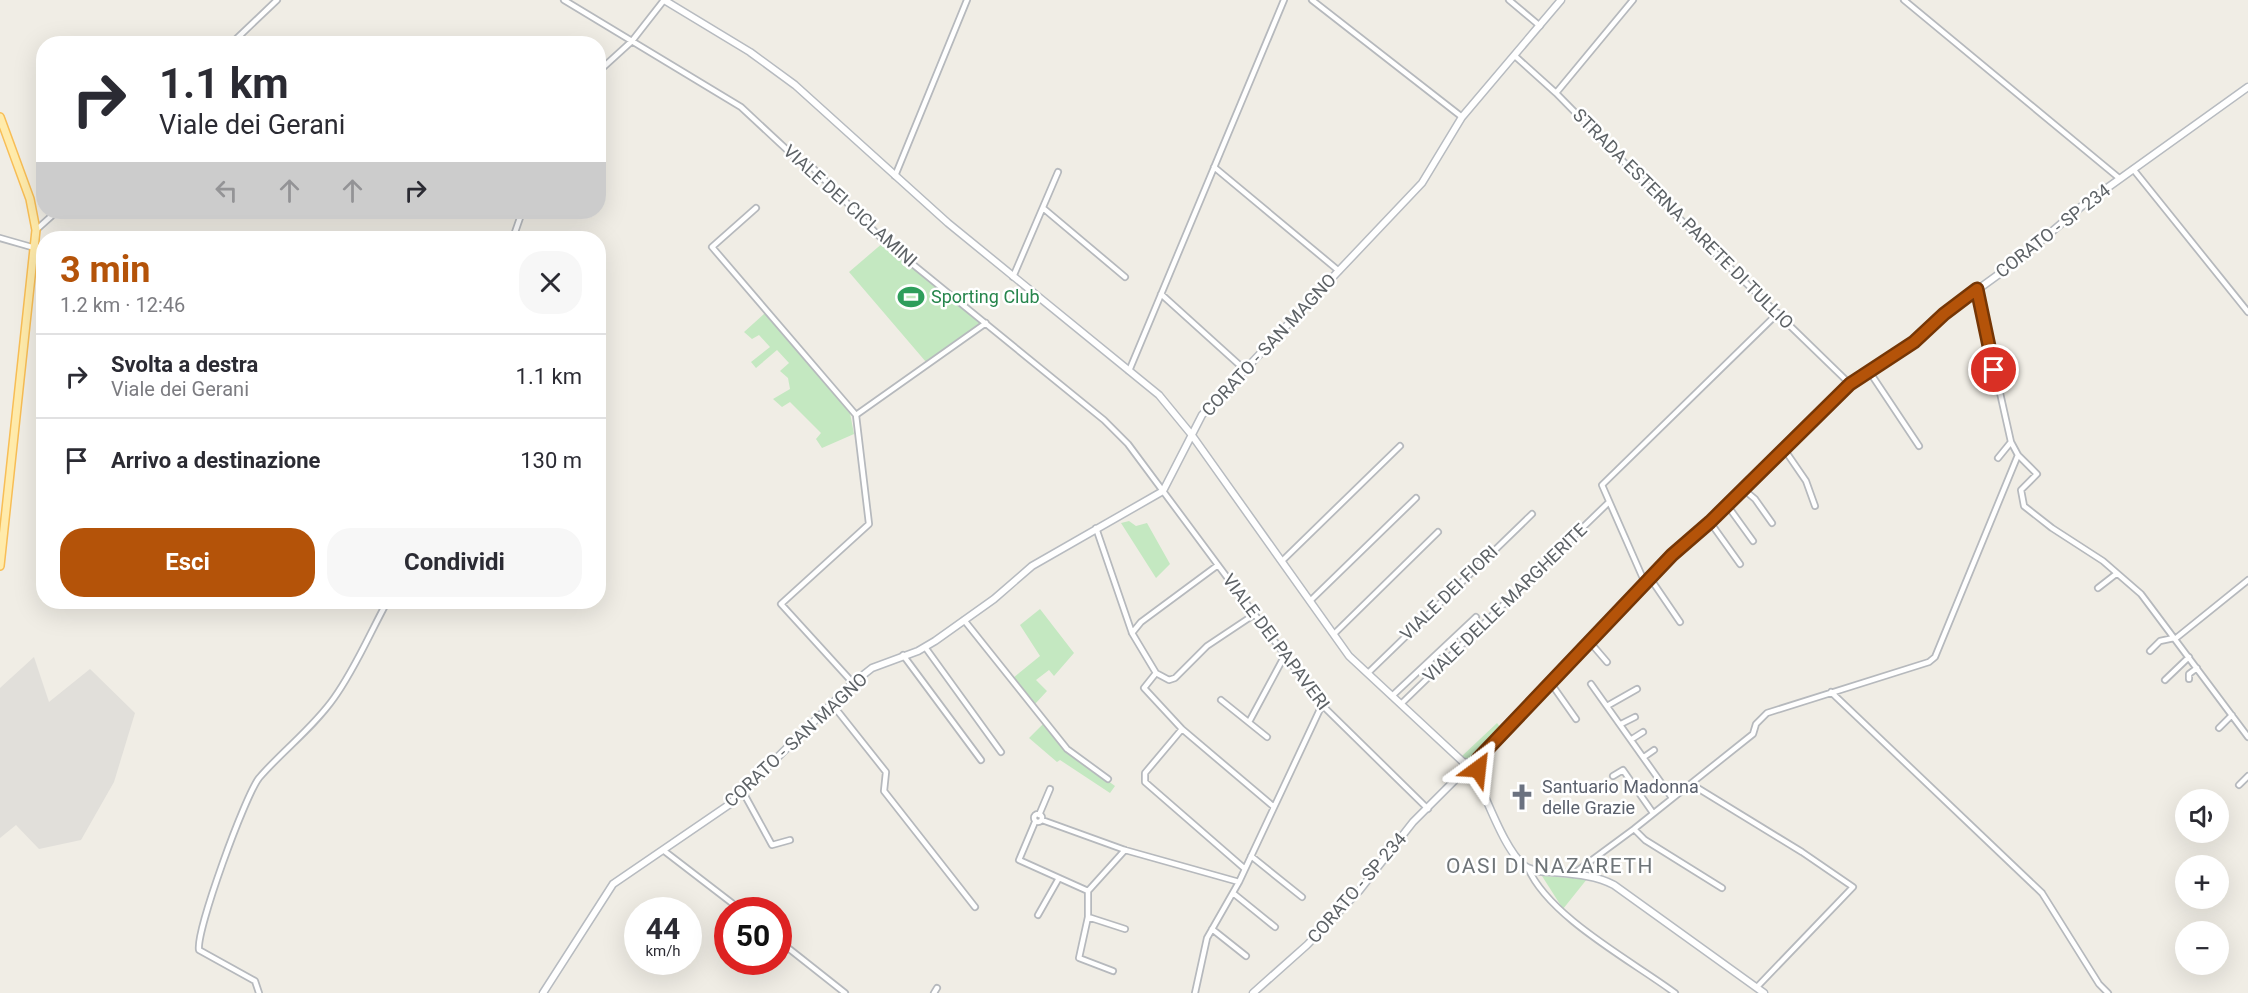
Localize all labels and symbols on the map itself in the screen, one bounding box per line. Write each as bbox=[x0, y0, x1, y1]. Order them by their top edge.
street label: STRADA ESTERNA PARETE DI TULLIO bbox=[1569, 104, 1798, 333]
street label: VIALE DEI CICLAMINI bbox=[779, 140, 921, 271]
street label: CORATO - SP 234 bbox=[1991, 179, 2114, 282]
street label: CORATO - SAN MAGNO bbox=[1197, 269, 1340, 420]
sports icon: Sporting Club bbox=[896, 282, 926, 312]
place label: Sporting Club bbox=[931, 286, 1040, 307]
pin bbox=[1968, 344, 2019, 395]
street label: VIALE DELLE MARGHERITE bbox=[1418, 519, 1591, 686]
street label: VIALE DEI FIORI bbox=[1396, 541, 1502, 644]
street label: VIALE DEI PAPAVERI bbox=[1218, 570, 1334, 714]
street label: CORATO - SAN MAGNO bbox=[720, 668, 871, 811]
position arrow bbox=[1446, 737, 1510, 801]
place label: Santuario Madonna delle Grazie bbox=[1542, 776, 1699, 818]
church icon: Santuario Madonna delle Grazie bbox=[1507, 782, 1537, 812]
street label: CORATO - SP 234 bbox=[1303, 828, 1410, 947]
district label: OASI DI NAZARETH bbox=[1446, 854, 1654, 878]
speed limit sign: 50 bbox=[714, 897, 792, 975]

